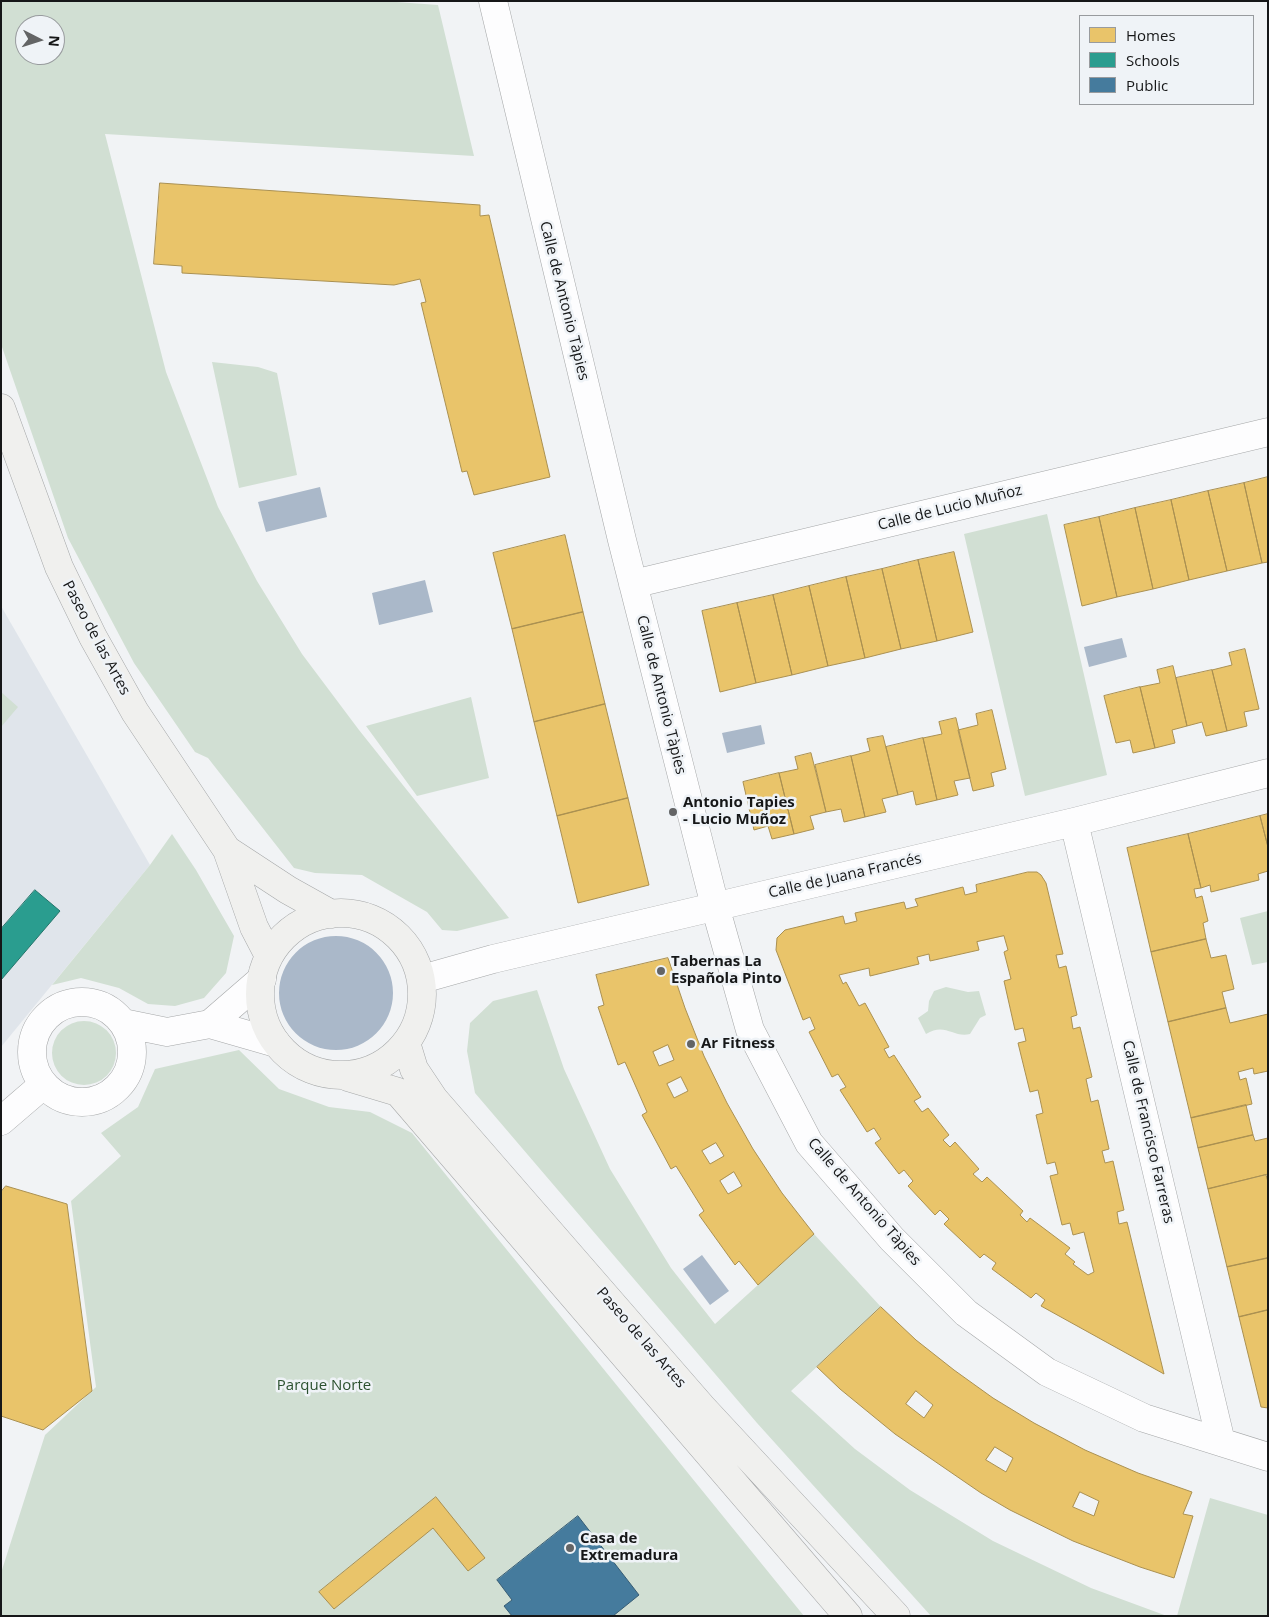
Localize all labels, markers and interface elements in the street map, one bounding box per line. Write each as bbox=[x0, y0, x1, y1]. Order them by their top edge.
north arrow bbox=[15, 15, 65, 65]
legend bbox=[1079, 15, 1254, 105]
text: Homes bbox=[1126, 25, 1176, 45]
text: N bbox=[44, 35, 64, 48]
text: Schools bbox=[1126, 50, 1180, 70]
text: Public bbox=[1126, 75, 1168, 95]
street label: Calle de Antonio Tàpies bbox=[536, 220, 592, 382]
street label: Calle de Lucio Muñoz bbox=[876, 481, 1024, 535]
street label: Paseo de las Artes bbox=[58, 578, 134, 698]
street label: Calle de Antonio Tàpies bbox=[633, 614, 689, 776]
place label: Antonio Tapies - Lucio Muñoz bbox=[683, 794, 795, 829]
marker: Antonio Tapies - Lucio Muñoz bbox=[667, 806, 679, 818]
street label: Calle de Juana Francés bbox=[767, 850, 923, 902]
place label: Tabernas La Española Pinto bbox=[671, 953, 782, 988]
marker: Tabernas La Española Pinto bbox=[655, 965, 667, 977]
place label: Ar Fitness bbox=[701, 1035, 775, 1053]
marker: Ar Fitness bbox=[685, 1038, 697, 1050]
street label: Calle de Francisco Farreras bbox=[1118, 1039, 1178, 1225]
street label: Calle de Antonio Tàpies bbox=[804, 1134, 924, 1270]
street label: Paseo de las Artes bbox=[593, 1284, 689, 1392]
park label: Parque Norte bbox=[277, 1377, 371, 1395]
place label: Casa de Extremadura bbox=[580, 1530, 678, 1565]
marker: Casa de Extremadura bbox=[564, 1542, 576, 1554]

